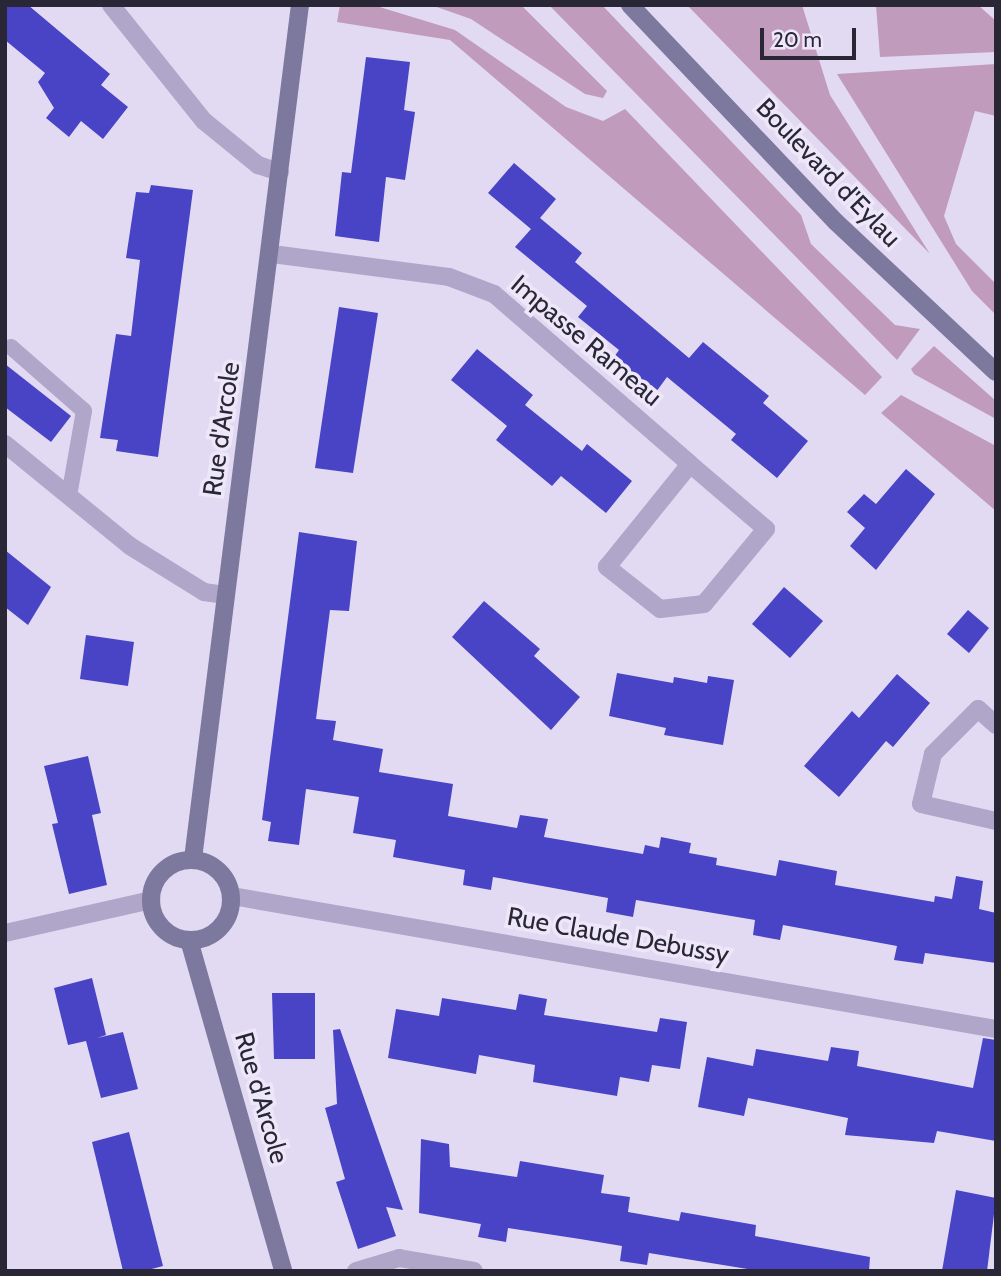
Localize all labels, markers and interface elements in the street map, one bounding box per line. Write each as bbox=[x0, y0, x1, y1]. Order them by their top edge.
scale bar bbox=[763, 14, 859, 58]
text: 20 m bbox=[773, 27, 822, 52]
street label: Boulevard d'Eylau bbox=[749, 92, 907, 254]
street label: Impasse Rameau bbox=[504, 269, 668, 413]
street label: Rue d'Arcole bbox=[197, 360, 247, 498]
street label: Rue Claude Debussy bbox=[505, 901, 731, 971]
street label: Rue d'Arcole bbox=[227, 1029, 295, 1167]

